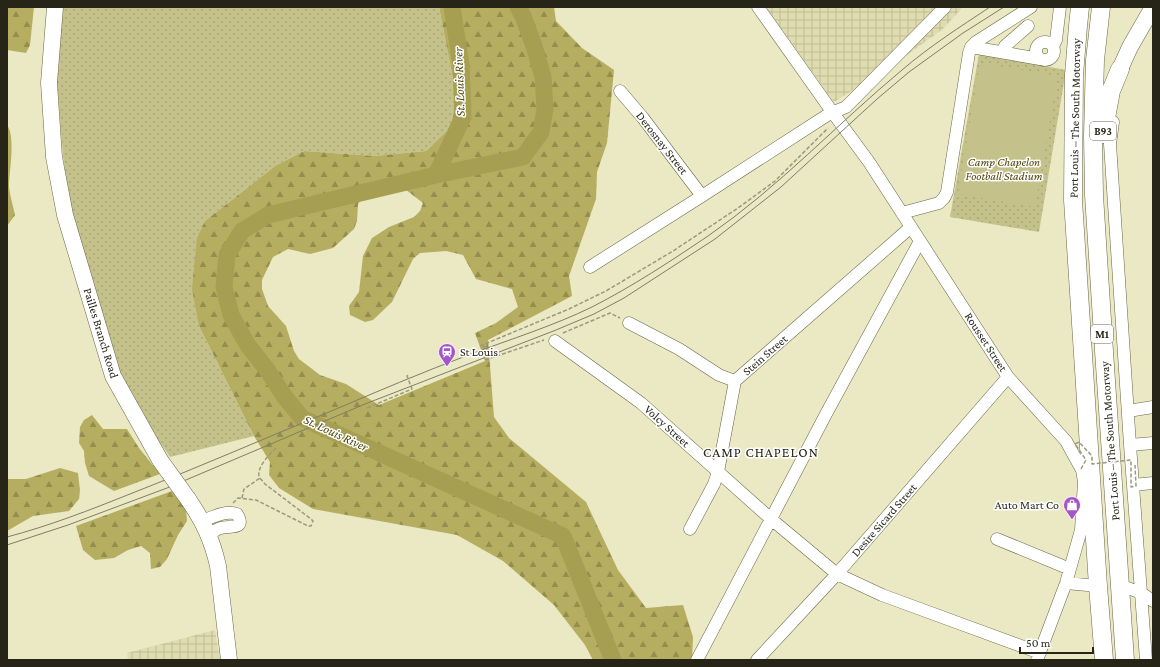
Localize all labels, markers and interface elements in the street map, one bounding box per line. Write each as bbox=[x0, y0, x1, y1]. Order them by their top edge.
street label: Port Louis – The South Motorway bbox=[1067, 38, 1083, 198]
water label: St. Louis River bbox=[450, 47, 468, 117]
street label: Derosnay Street bbox=[633, 109, 691, 178]
road number: B93 bbox=[1090, 122, 1116, 140]
park label: Camp Chapelon Football Stadium bbox=[966, 155, 1043, 183]
street label: Pailles Branch Road bbox=[81, 286, 122, 380]
street label: Rousset Street bbox=[962, 310, 1011, 375]
road number: M1 bbox=[1091, 325, 1113, 343]
street label: Stein Street bbox=[740, 331, 791, 378]
station icon: St Louis bbox=[437, 342, 457, 367]
place label: St Louis bbox=[460, 345, 498, 359]
street label: Port Louis – The South Motorway bbox=[1097, 360, 1123, 521]
street label: Volcy Street bbox=[641, 402, 693, 451]
water label: St. Louis River bbox=[301, 412, 371, 455]
district label: CAMP CHAPELON bbox=[703, 444, 819, 460]
street label: Desire Sicard Street bbox=[848, 480, 920, 560]
shop icon: Auto Mart Co bbox=[1062, 495, 1082, 520]
place label: Auto Mart Co bbox=[995, 498, 1059, 512]
scale bar bbox=[1020, 629, 1093, 655]
text: 50 m bbox=[1026, 636, 1051, 650]

